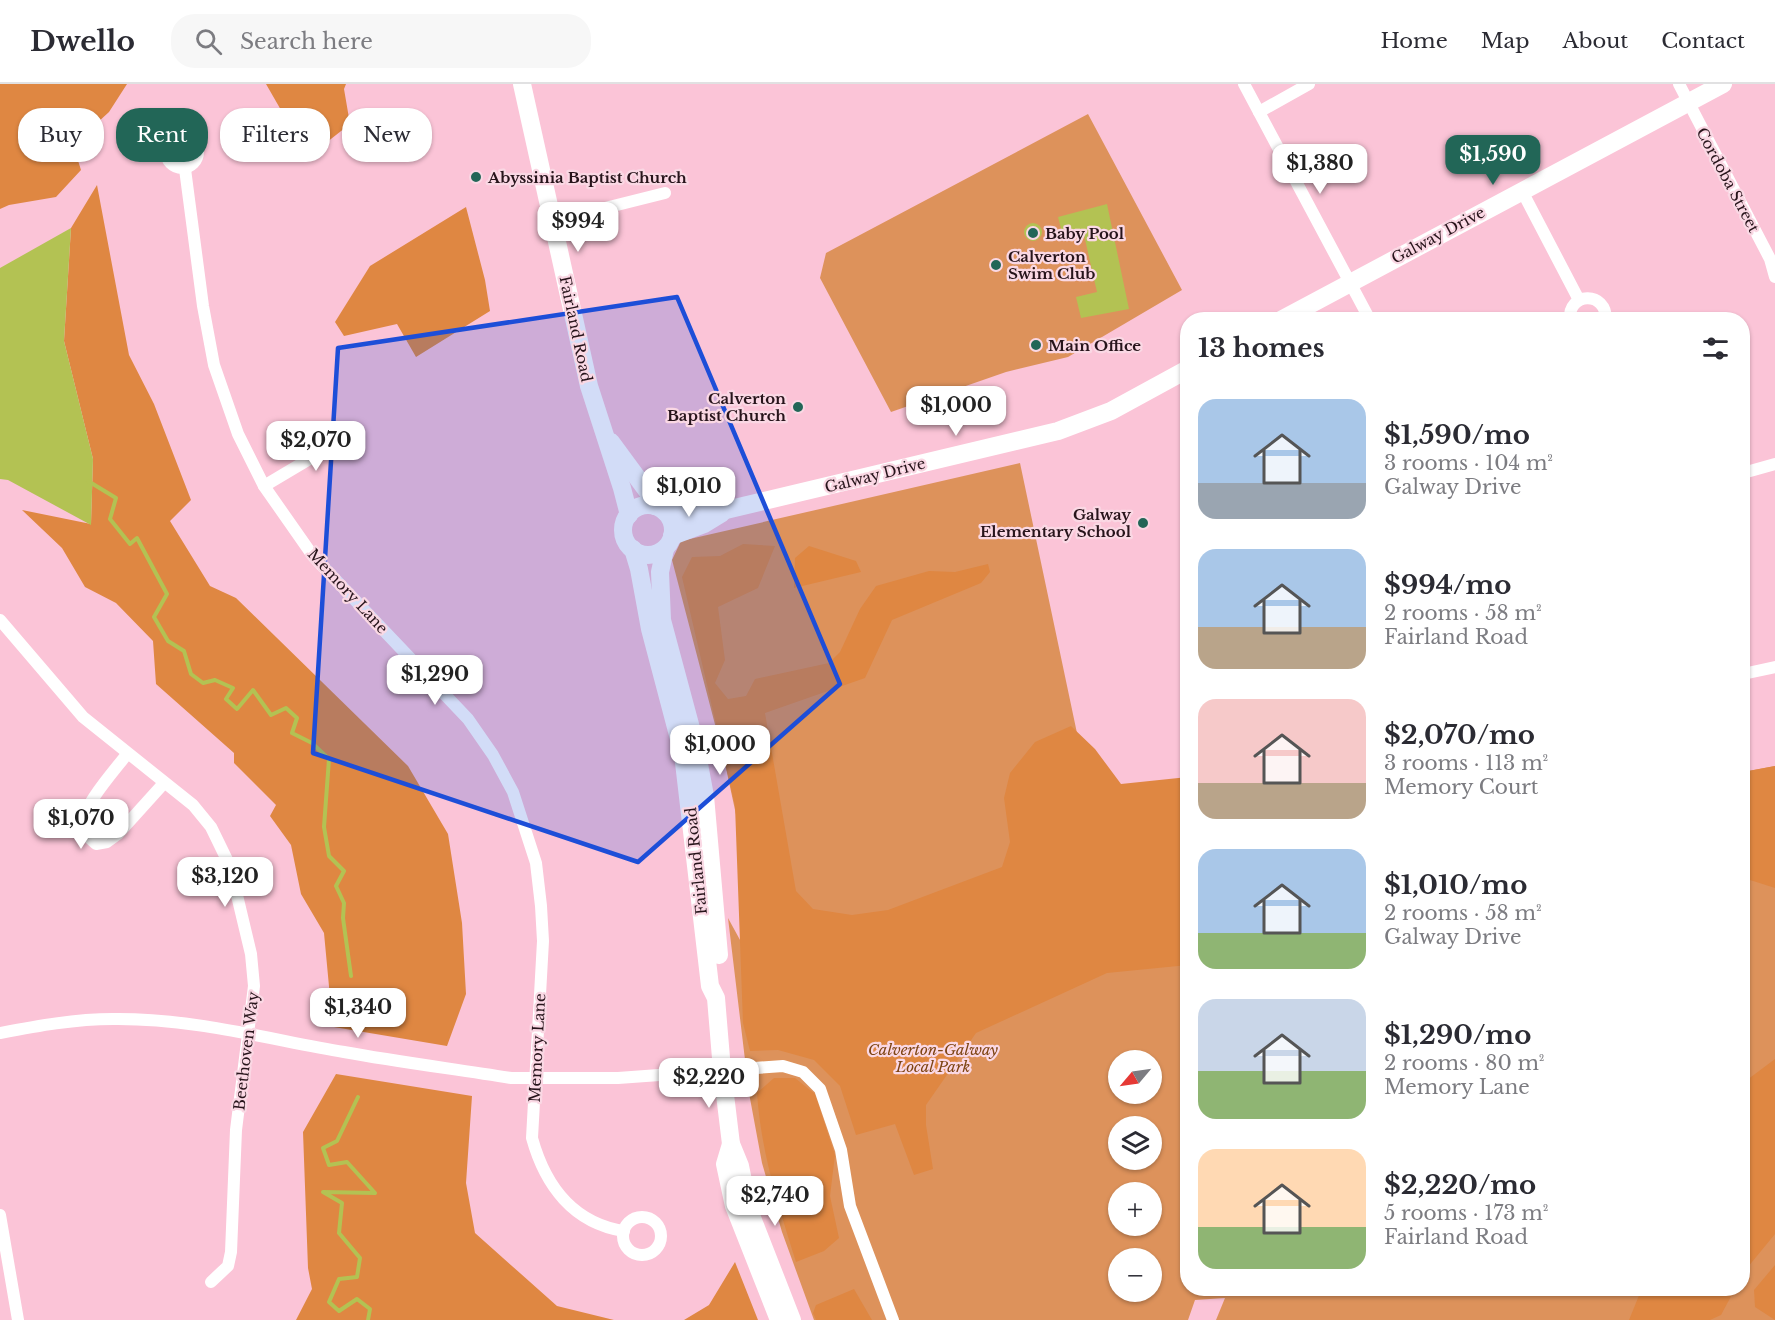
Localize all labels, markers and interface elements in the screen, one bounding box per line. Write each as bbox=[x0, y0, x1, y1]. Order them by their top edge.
search box bbox=[171, 14, 591, 68]
text: Dwello bbox=[30, 24, 135, 59]
icon: search bbox=[192, 25, 225, 58]
text: Search here bbox=[240, 28, 373, 55]
text: Home bbox=[1381, 28, 1448, 54]
text: Map bbox=[1481, 28, 1529, 54]
text: About bbox=[1562, 28, 1628, 54]
text: Contact bbox=[1661, 28, 1745, 54]
chip: Buy bbox=[18, 108, 104, 162]
chip: Rent bbox=[116, 108, 208, 162]
chip: Filters bbox=[220, 108, 330, 162]
chip: New bbox=[342, 108, 432, 162]
street label: Cordoba Street bbox=[1692, 124, 1764, 236]
pin: $1,590 bbox=[1444, 135, 1542, 186]
text: $1,590 bbox=[1459, 142, 1527, 166]
pin: $1,380 bbox=[1271, 144, 1369, 195]
text: $1,380 bbox=[1286, 151, 1354, 175]
place label: Abyssinia Baptist Church bbox=[487, 168, 687, 187]
marker: Abyssinia Baptist Church bbox=[469, 170, 483, 184]
pin: $994 bbox=[542, 202, 614, 253]
street label: Galway Drive bbox=[1388, 202, 1488, 268]
text: $994 bbox=[551, 209, 605, 233]
place label: Baby Pool bbox=[1045, 224, 1125, 243]
marker: Baby Pool bbox=[1026, 226, 1040, 240]
place label: Calverton Swim Club bbox=[1008, 247, 1095, 283]
marker: Calverton Swim Club bbox=[989, 258, 1003, 272]
street label: Fairland Road bbox=[555, 274, 597, 384]
text: 13 homes bbox=[1198, 332, 1325, 364]
icon: filters bbox=[1699, 332, 1732, 365]
place label: Main Office bbox=[1048, 336, 1141, 355]
marker: Main Office bbox=[1029, 338, 1043, 352]
pin: $1,000 bbox=[907, 386, 1005, 437]
place label: Calverton Baptist Church bbox=[667, 389, 786, 425]
text: $1,000 bbox=[920, 393, 992, 417]
marker: Calverton Baptist Church bbox=[791, 400, 805, 414]
text: $1,590/mo bbox=[1384, 419, 1530, 451]
pin: $2,070 bbox=[267, 421, 365, 472]
icon: home bbox=[1246, 423, 1318, 495]
text: $2,070 bbox=[280, 428, 352, 452]
text: 3 rooms · 104 m² bbox=[1384, 451, 1553, 475]
street label: Galway Drive bbox=[823, 453, 927, 497]
pin: $1,010 bbox=[640, 467, 738, 518]
text: $1,010 bbox=[656, 474, 722, 498]
text: Galway Drive bbox=[1384, 475, 1521, 499]
place label: Galway Elementary School bbox=[980, 505, 1132, 541]
marker: Galway Elementary School bbox=[1136, 516, 1150, 530]
street label: Memory Lane bbox=[304, 545, 392, 637]
text: $994/mo bbox=[1384, 569, 1511, 601]
icon: home bbox=[1246, 573, 1318, 645]
text: 2 rooms · 58 m² bbox=[1384, 601, 1542, 625]
text: Fairland Road bbox=[1384, 625, 1528, 649]
pin: $1,290 bbox=[386, 655, 484, 706]
text: $1,290 bbox=[401, 662, 469, 686]
text: $2,070/mo bbox=[1384, 719, 1535, 751]
icon: home bbox=[1246, 723, 1318, 795]
pin: $1,000 bbox=[671, 725, 769, 776]
text: $1,000 bbox=[684, 732, 756, 756]
text: 3 rooms · 113 m² bbox=[1384, 751, 1548, 775]
text: Memory Court bbox=[1384, 775, 1538, 799]
pin: $1,070 bbox=[32, 799, 130, 850]
text: $1,070 bbox=[48, 806, 114, 830]
street label: Fairland Road bbox=[681, 806, 711, 916]
pin: $3,120 bbox=[176, 857, 274, 908]
text: $3,120 bbox=[191, 864, 259, 888]
text: $1,010/mo bbox=[1384, 869, 1527, 901]
icon: home bbox=[1246, 873, 1318, 945]
text: 2 rooms · 58 m² bbox=[1384, 901, 1542, 925]
text: Galway Drive bbox=[1384, 925, 1521, 949]
pin: $1,340 bbox=[309, 988, 407, 1039]
street label: Beethoven Way bbox=[229, 990, 263, 1111]
street label: Memory Lane bbox=[525, 993, 549, 1103]
text: $1,340 bbox=[324, 995, 392, 1019]
text: $1,290/mo bbox=[1384, 1019, 1531, 1051]
icon: home bbox=[1246, 1023, 1318, 1095]
park label: Calverton-Galway Local Park bbox=[868, 1040, 998, 1076]
north arrow bbox=[1108, 1050, 1162, 1104]
map controls bbox=[1108, 1050, 1162, 1302]
text: 2 rooms · 80 m² bbox=[1384, 1051, 1545, 1075]
pin: $2,220 bbox=[660, 1058, 758, 1109]
text: $2,220 bbox=[673, 1065, 745, 1089]
text: Memory Lane bbox=[1384, 1075, 1530, 1099]
button: layers bbox=[1108, 1116, 1162, 1170]
text: $2,220/mo bbox=[1384, 1169, 1536, 1201]
icon: home bbox=[1246, 1173, 1318, 1245]
pin: $2,740 bbox=[726, 1176, 824, 1227]
button: + bbox=[1108, 1182, 1162, 1236]
text: $2,740 bbox=[740, 1183, 810, 1207]
text: 5 rooms · 173 m² bbox=[1384, 1201, 1548, 1225]
text: Fairland Road bbox=[1384, 1225, 1528, 1249]
button: − bbox=[1108, 1248, 1162, 1302]

